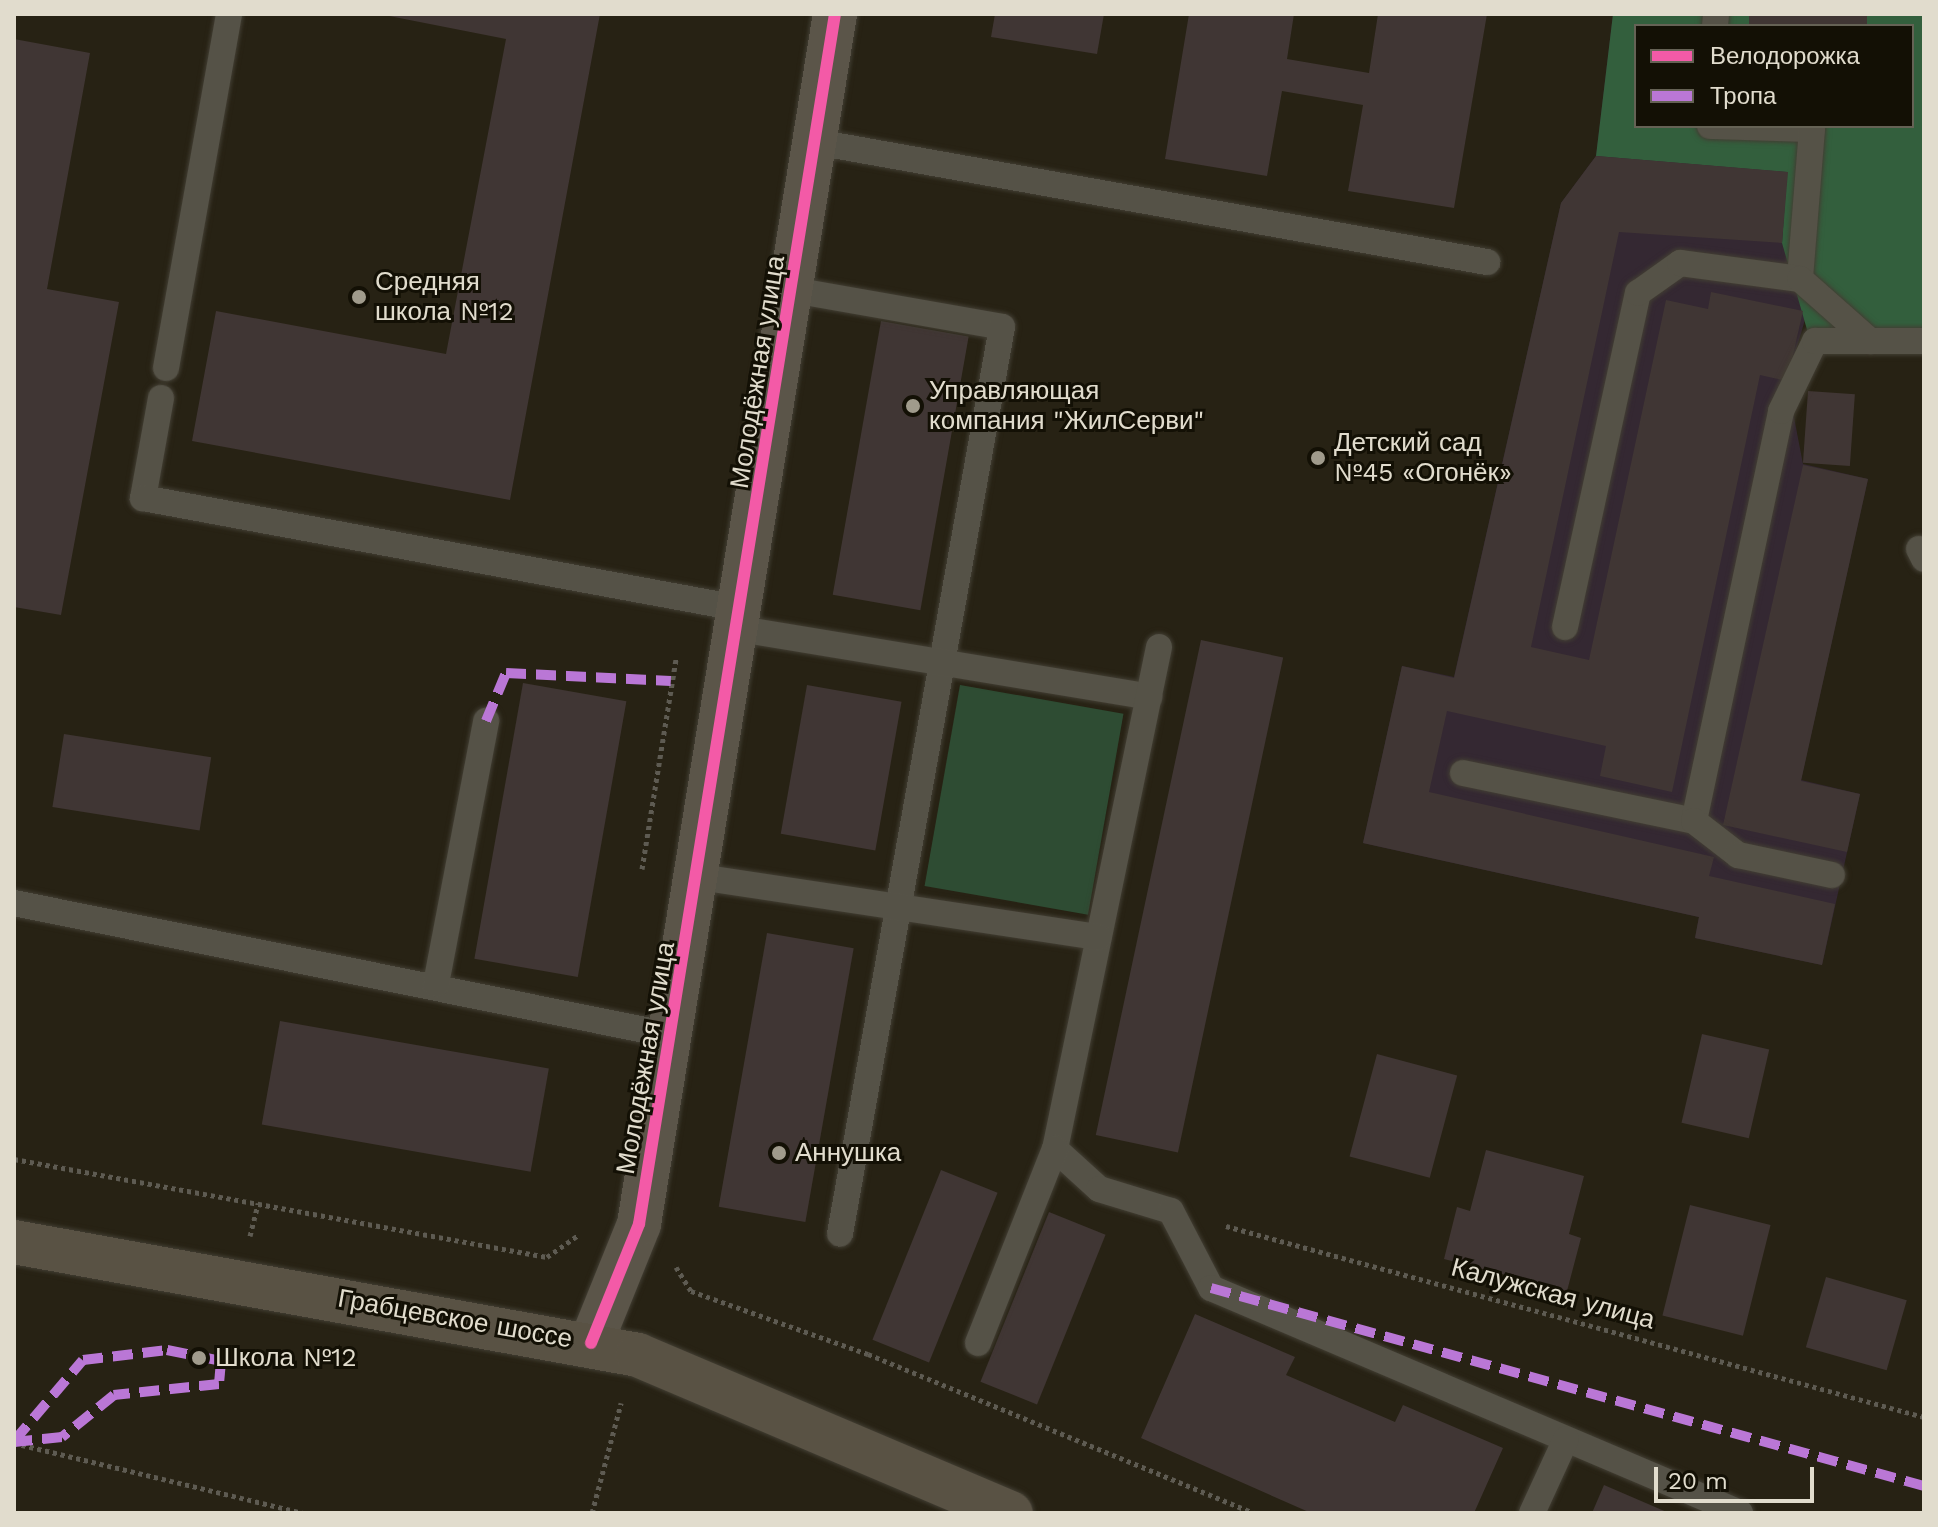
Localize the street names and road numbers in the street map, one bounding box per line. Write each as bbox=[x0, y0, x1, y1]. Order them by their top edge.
street label: Молодёжная улица bbox=[724, 253, 792, 491]
street label: Молодёжная улица bbox=[610, 939, 682, 1177]
street label: Калужская улица bbox=[1448, 1252, 1658, 1336]
street label: Грабцевское шоссе bbox=[335, 1283, 575, 1355]

